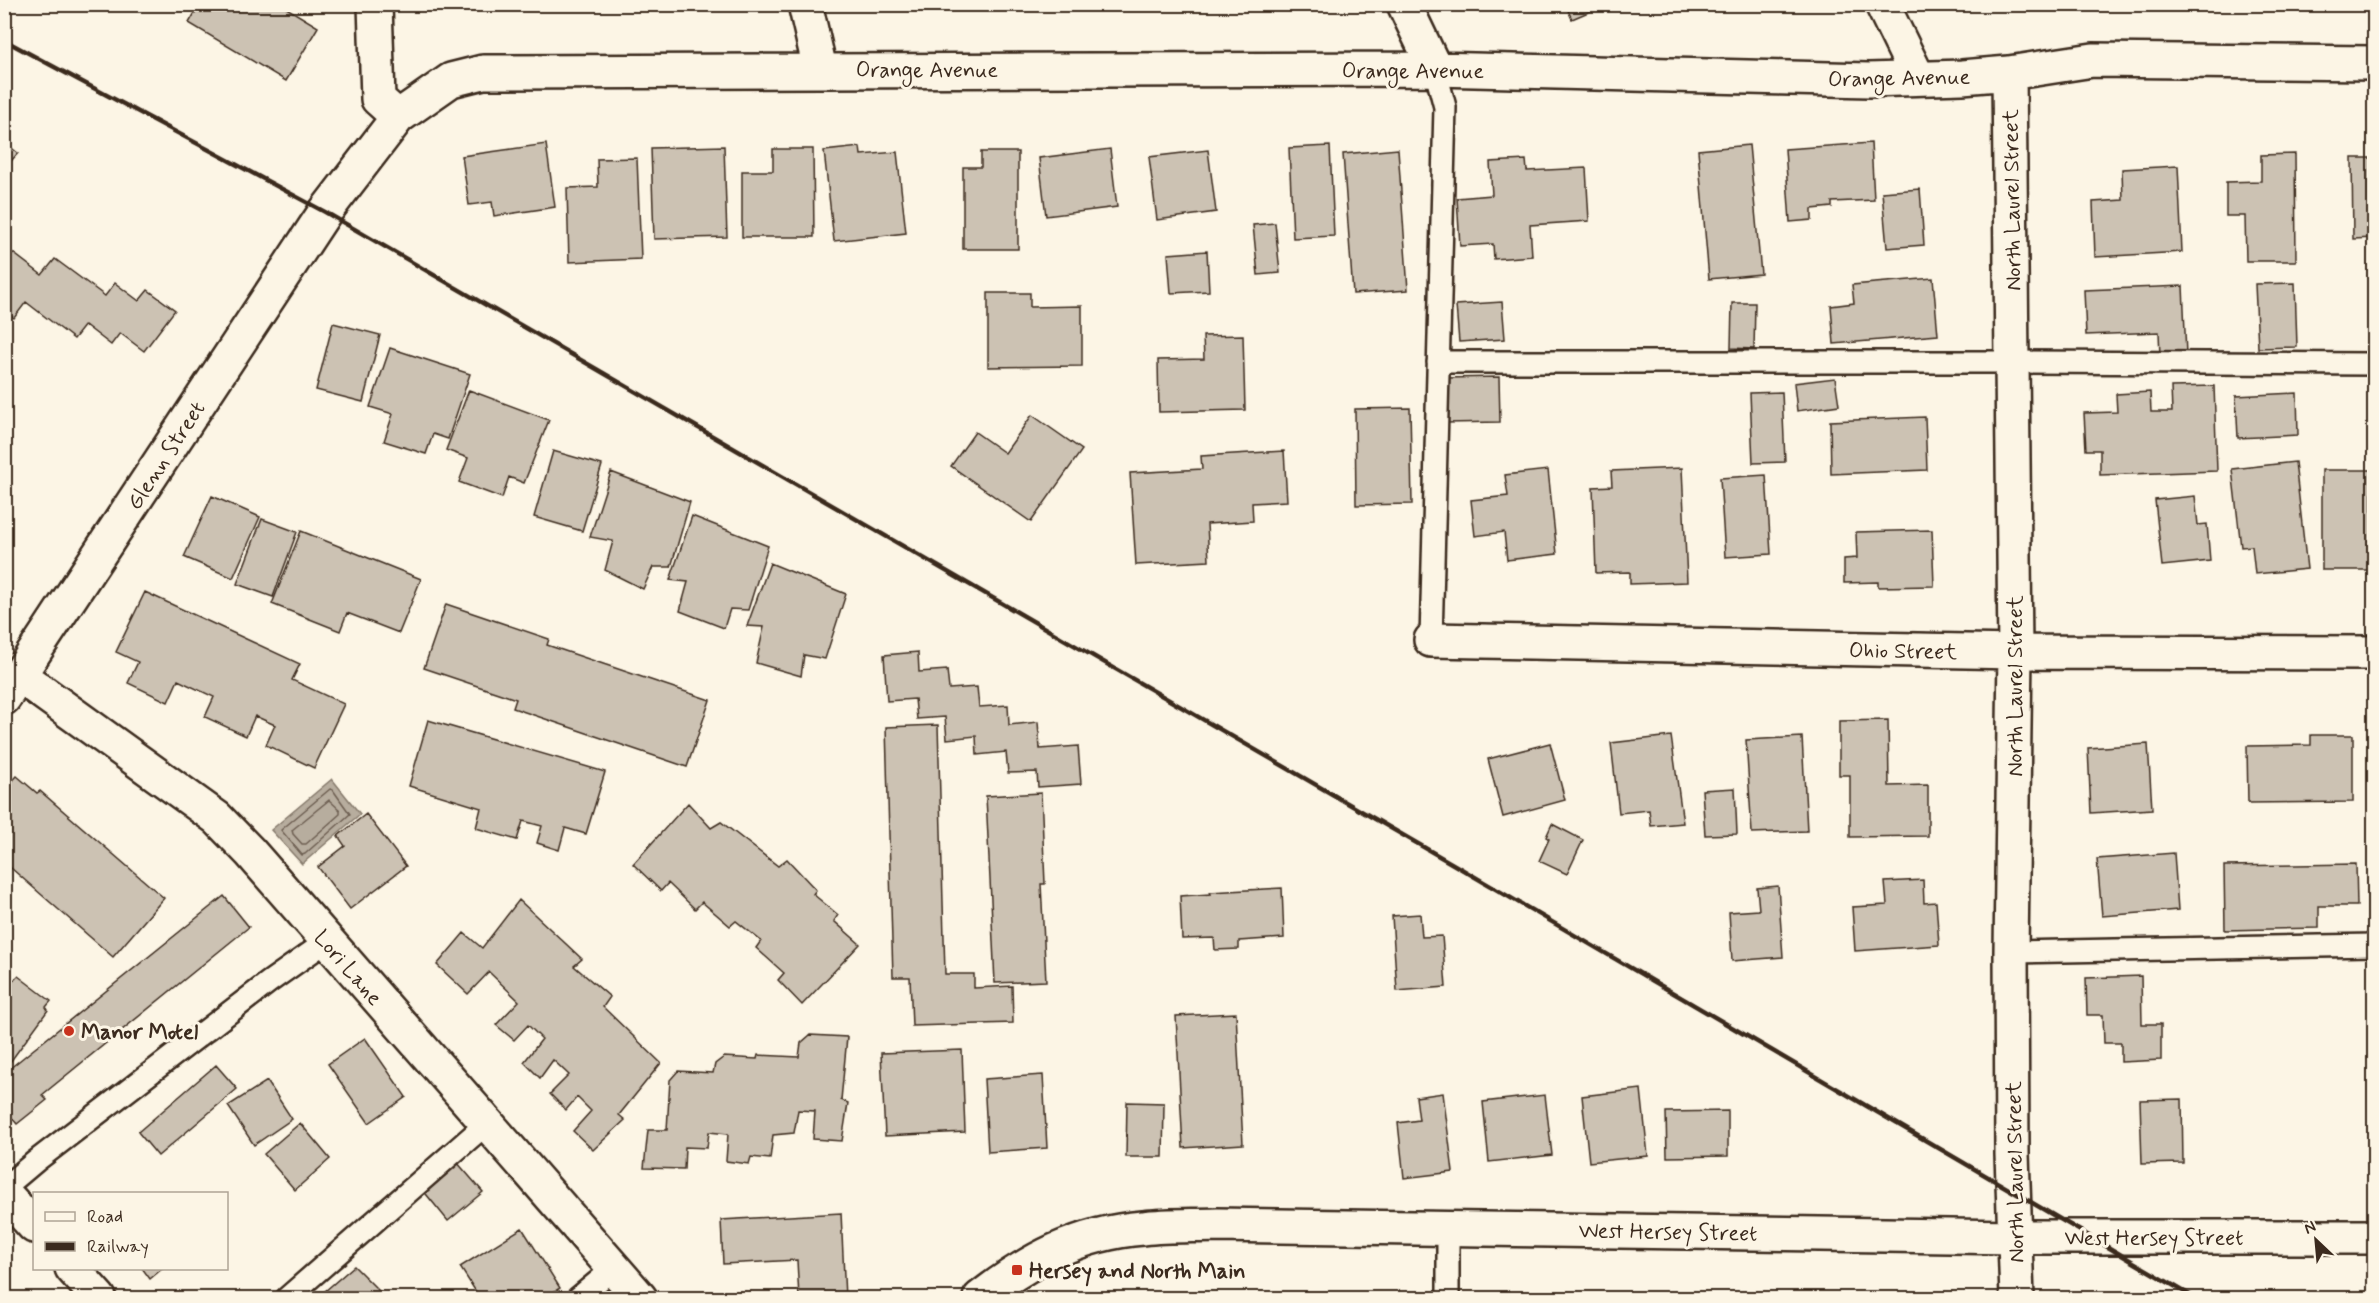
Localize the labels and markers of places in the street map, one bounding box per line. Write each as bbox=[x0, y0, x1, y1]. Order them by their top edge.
place label: Manor Motel bbox=[81, 1019, 199, 1047]
marker: Manor Motel bbox=[62, 1024, 76, 1038]
place label: Hersey and North Main bbox=[1029, 1258, 1246, 1287]
marker: Hersey and North Main bbox=[1010, 1263, 1024, 1277]

